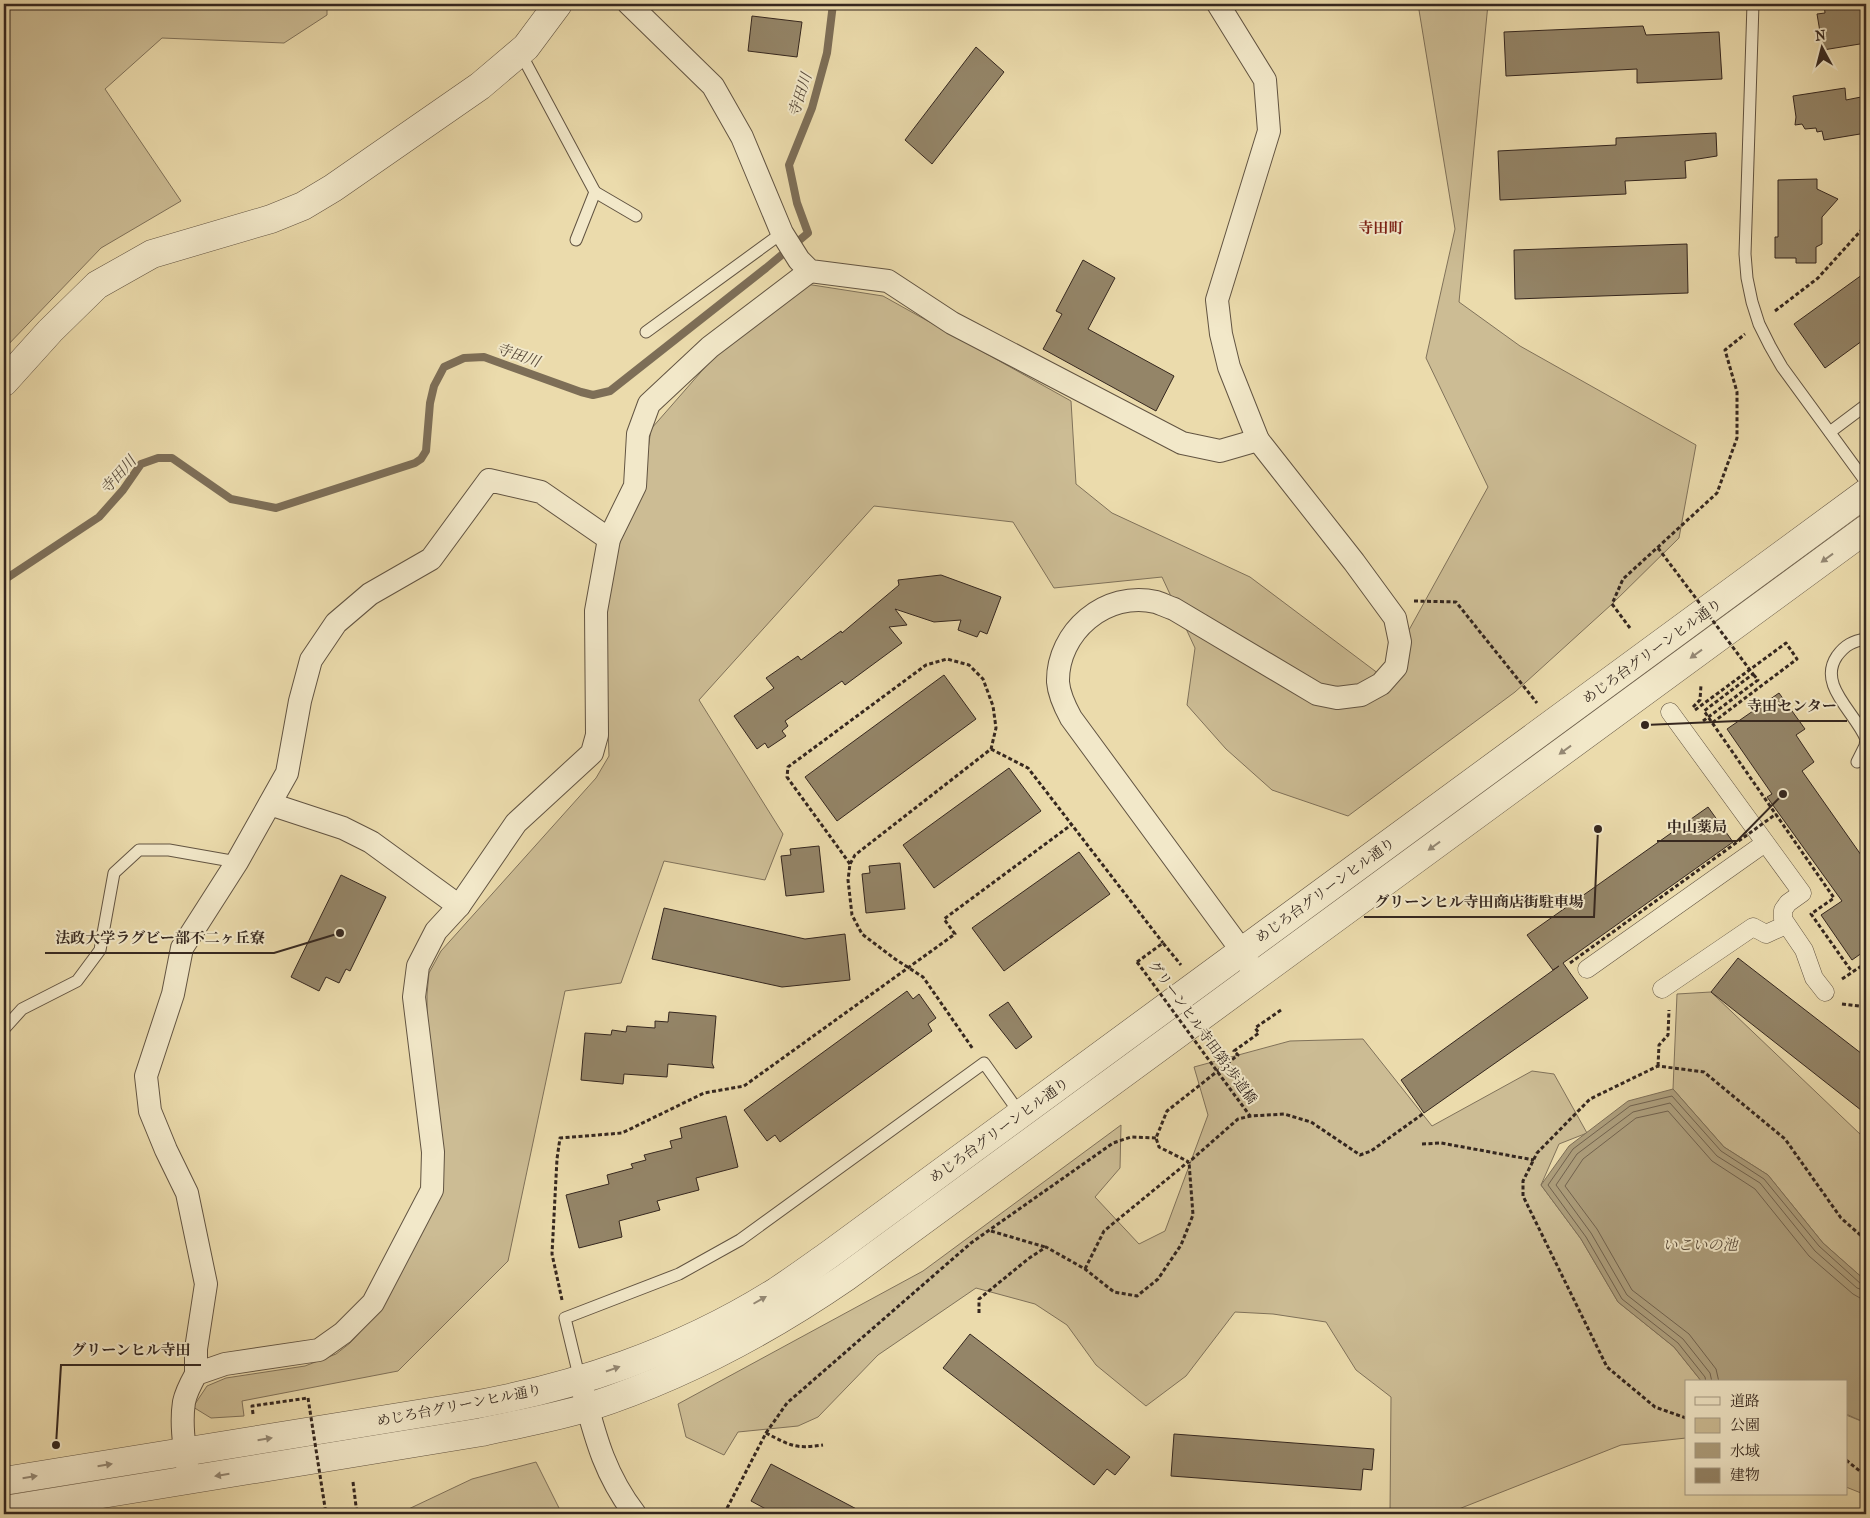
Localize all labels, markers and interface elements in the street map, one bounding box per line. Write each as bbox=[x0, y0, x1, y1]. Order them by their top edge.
north arrow bbox=[1798, 22, 1848, 72]
text: N bbox=[1814, 26, 1827, 45]
water label: 寺田川 bbox=[784, 69, 816, 119]
district label: 寺田町 bbox=[1358, 219, 1404, 237]
water label: 寺田川 bbox=[494, 339, 544, 371]
water label: 寺田川 bbox=[96, 451, 141, 498]
one-way arrow bbox=[1820, 553, 1834, 563]
street label: めじろ台グリーンヒル通り bbox=[1579, 595, 1725, 708]
one-way arrow bbox=[1689, 649, 1703, 659]
callout: 寺田センター bbox=[1737, 691, 1847, 721]
text: 寺田センター bbox=[1747, 697, 1837, 715]
one-way arrow bbox=[1559, 744, 1572, 755]
callout: 中山薬局 bbox=[1657, 811, 1737, 841]
text: 中山薬局 bbox=[1667, 818, 1727, 836]
street label: めじろ台グリーンヒル通り bbox=[1252, 834, 1398, 947]
one-way arrow bbox=[1428, 840, 1441, 851]
callout: グリーンヒル寺田商店街駐車場 bbox=[1364, 887, 1594, 917]
text: グリーンヒル寺田商店街駐車場 bbox=[1374, 893, 1584, 911]
callout: 法政大学ラグビー部不二ヶ丘寮 bbox=[45, 923, 274, 953]
text: 法政大学ラグビー部不二ヶ丘寮 bbox=[55, 929, 265, 947]
street label: グリーンヒル寺田第3歩道橋 bbox=[1145, 957, 1260, 1107]
street label: めじろ台グリーンヒル通り bbox=[926, 1074, 1072, 1187]
water label: いこいの池 bbox=[1662, 1236, 1739, 1254]
one-way arrow bbox=[753, 1296, 766, 1305]
callout: グリーンヒル寺田 bbox=[61, 1335, 201, 1365]
text: グリーンヒル寺田 bbox=[71, 1341, 191, 1359]
one-way arrow bbox=[605, 1365, 620, 1372]
legend bbox=[1685, 1380, 1848, 1496]
street label: めじろ台グリーンヒル通り bbox=[375, 1381, 543, 1430]
text: 道路 bbox=[1730, 1392, 1760, 1410]
text: 公園 bbox=[1730, 1416, 1760, 1434]
one-way arrow bbox=[258, 1435, 274, 1443]
text: 水域 bbox=[1730, 1442, 1760, 1460]
one-way arrow bbox=[97, 1460, 113, 1468]
text: 建物 bbox=[1730, 1466, 1760, 1484]
one-way arrow bbox=[213, 1471, 229, 1479]
one-way arrow bbox=[23, 1472, 39, 1480]

